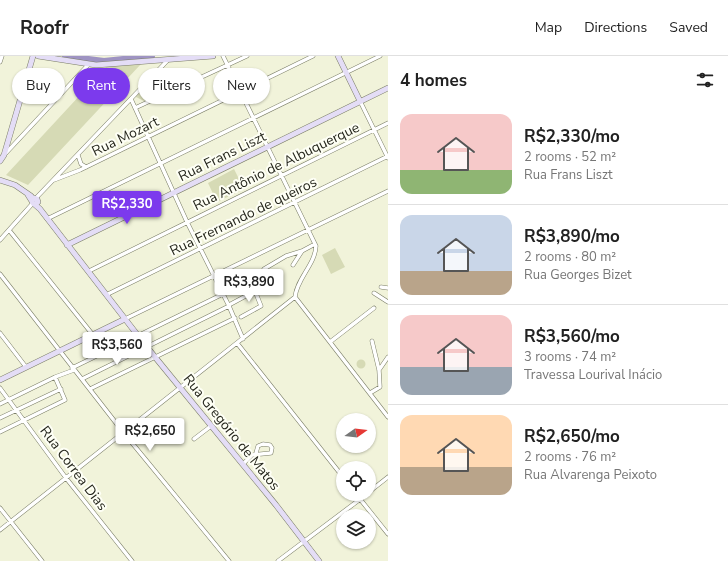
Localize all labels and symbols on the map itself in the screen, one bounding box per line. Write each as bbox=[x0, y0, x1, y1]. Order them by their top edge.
street label: Rua Mozart bbox=[89, 112, 162, 161]
street label: Rua Antônio de Albuquerque bbox=[190, 118, 363, 215]
street label: Rua Frans Liszt bbox=[175, 127, 269, 186]
street label: Rua Frernando de queiros bbox=[167, 172, 320, 260]
pin: R$2,330 bbox=[90, 191, 164, 225]
pin: R$3,890 bbox=[212, 269, 286, 303]
pin: R$3,560 bbox=[80, 332, 154, 366]
street label: Rua Gregório de Matos bbox=[179, 370, 285, 495]
north arrow bbox=[336, 413, 376, 453]
pin: R$2,650 bbox=[113, 418, 187, 452]
street label: Rua Correa Dias bbox=[36, 422, 112, 515]

